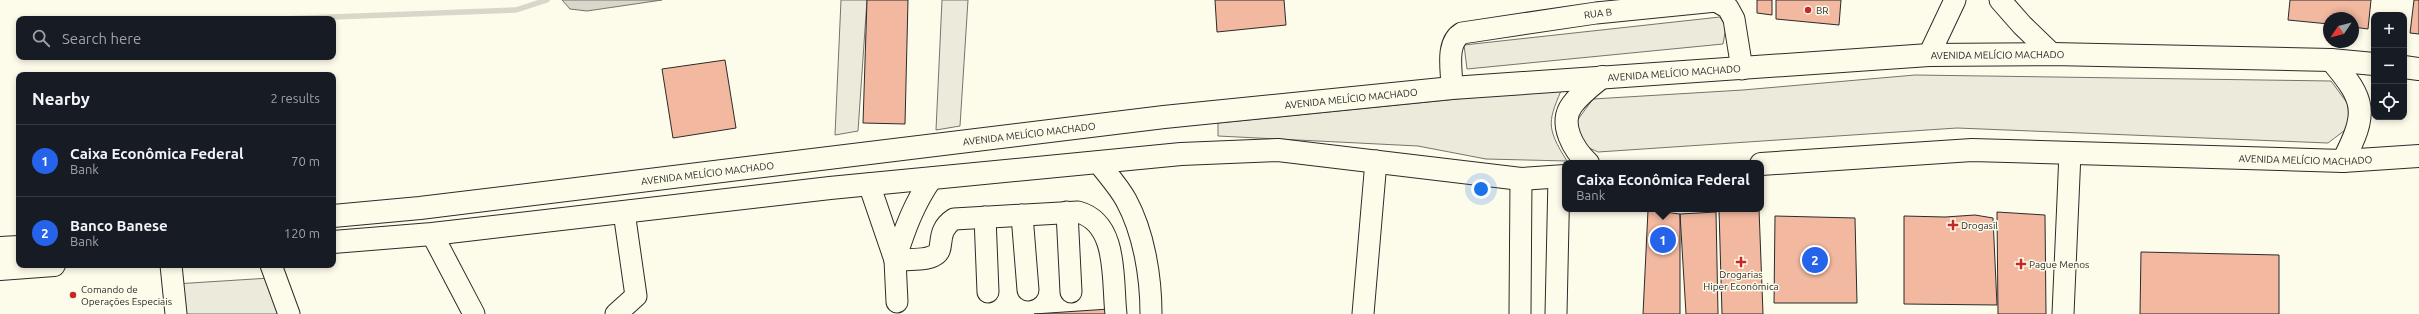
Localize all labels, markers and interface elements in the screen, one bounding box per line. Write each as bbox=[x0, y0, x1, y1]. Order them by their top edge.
marker: BR bbox=[1803, 5, 1813, 15]
place label: BR bbox=[1816, 5, 1829, 16]
street label: RUA B bbox=[1583, 6, 1612, 20]
north arrow bbox=[2323, 12, 2359, 48]
map controls bbox=[2371, 12, 2407, 120]
button: + bbox=[2371, 12, 2407, 48]
search box bbox=[16, 16, 336, 60]
icon: search bbox=[30, 27, 52, 49]
text: Search here bbox=[62, 30, 141, 47]
street label: AVENIDA MELÍCIO MACHADO bbox=[1931, 48, 2065, 60]
button: − bbox=[2371, 48, 2407, 84]
street label: AVENIDA MELÍCIO MACHADO bbox=[1607, 63, 1741, 83]
button: locate bbox=[2371, 84, 2407, 120]
street label: AVENIDA MELÍCIO MACHADO bbox=[1284, 86, 1418, 110]
text: Nearby bbox=[32, 89, 90, 108]
text: 2 results bbox=[270, 91, 320, 105]
street label: AVENIDA MELÍCIO MACHADO bbox=[962, 120, 1096, 147]
text: Caixa Econômica Federal bbox=[70, 145, 243, 162]
street label: AVENIDA MELÍCIO MACHADO bbox=[2238, 152, 2373, 167]
text: 1 bbox=[41, 154, 49, 168]
text: 70 m bbox=[291, 154, 320, 168]
street label: AVENIDA MELÍCIO MACHADO bbox=[640, 159, 775, 186]
popup bbox=[1562, 160, 1764, 212]
text: Bank bbox=[70, 162, 99, 176]
text: Caixa Econômica Federal bbox=[1576, 171, 1750, 188]
your location bbox=[1471, 179, 1491, 199]
text: Bank bbox=[1576, 188, 1605, 202]
text: Banco Banese bbox=[70, 217, 168, 234]
marker: Drogasil bbox=[1948, 220, 1958, 230]
place label: Drogasil bbox=[1961, 220, 1998, 231]
pin: 1 bbox=[1650, 225, 1676, 255]
text: 2 bbox=[41, 226, 49, 240]
text: 120 m bbox=[284, 226, 320, 240]
text: Bank bbox=[70, 234, 99, 248]
pin: 2 bbox=[1802, 245, 1828, 275]
marker: Drogarias Hiper Econômica bbox=[1736, 257, 1746, 267]
marker: Pague Menos bbox=[2016, 259, 2026, 269]
place label: Pague Menos bbox=[2029, 259, 2089, 270]
place label: Drogarias Hiper Econômica bbox=[1703, 269, 1779, 292]
place label: Comando de Operações Especiais bbox=[81, 284, 172, 307]
marker: Comando de Operações Especiais bbox=[68, 290, 78, 300]

